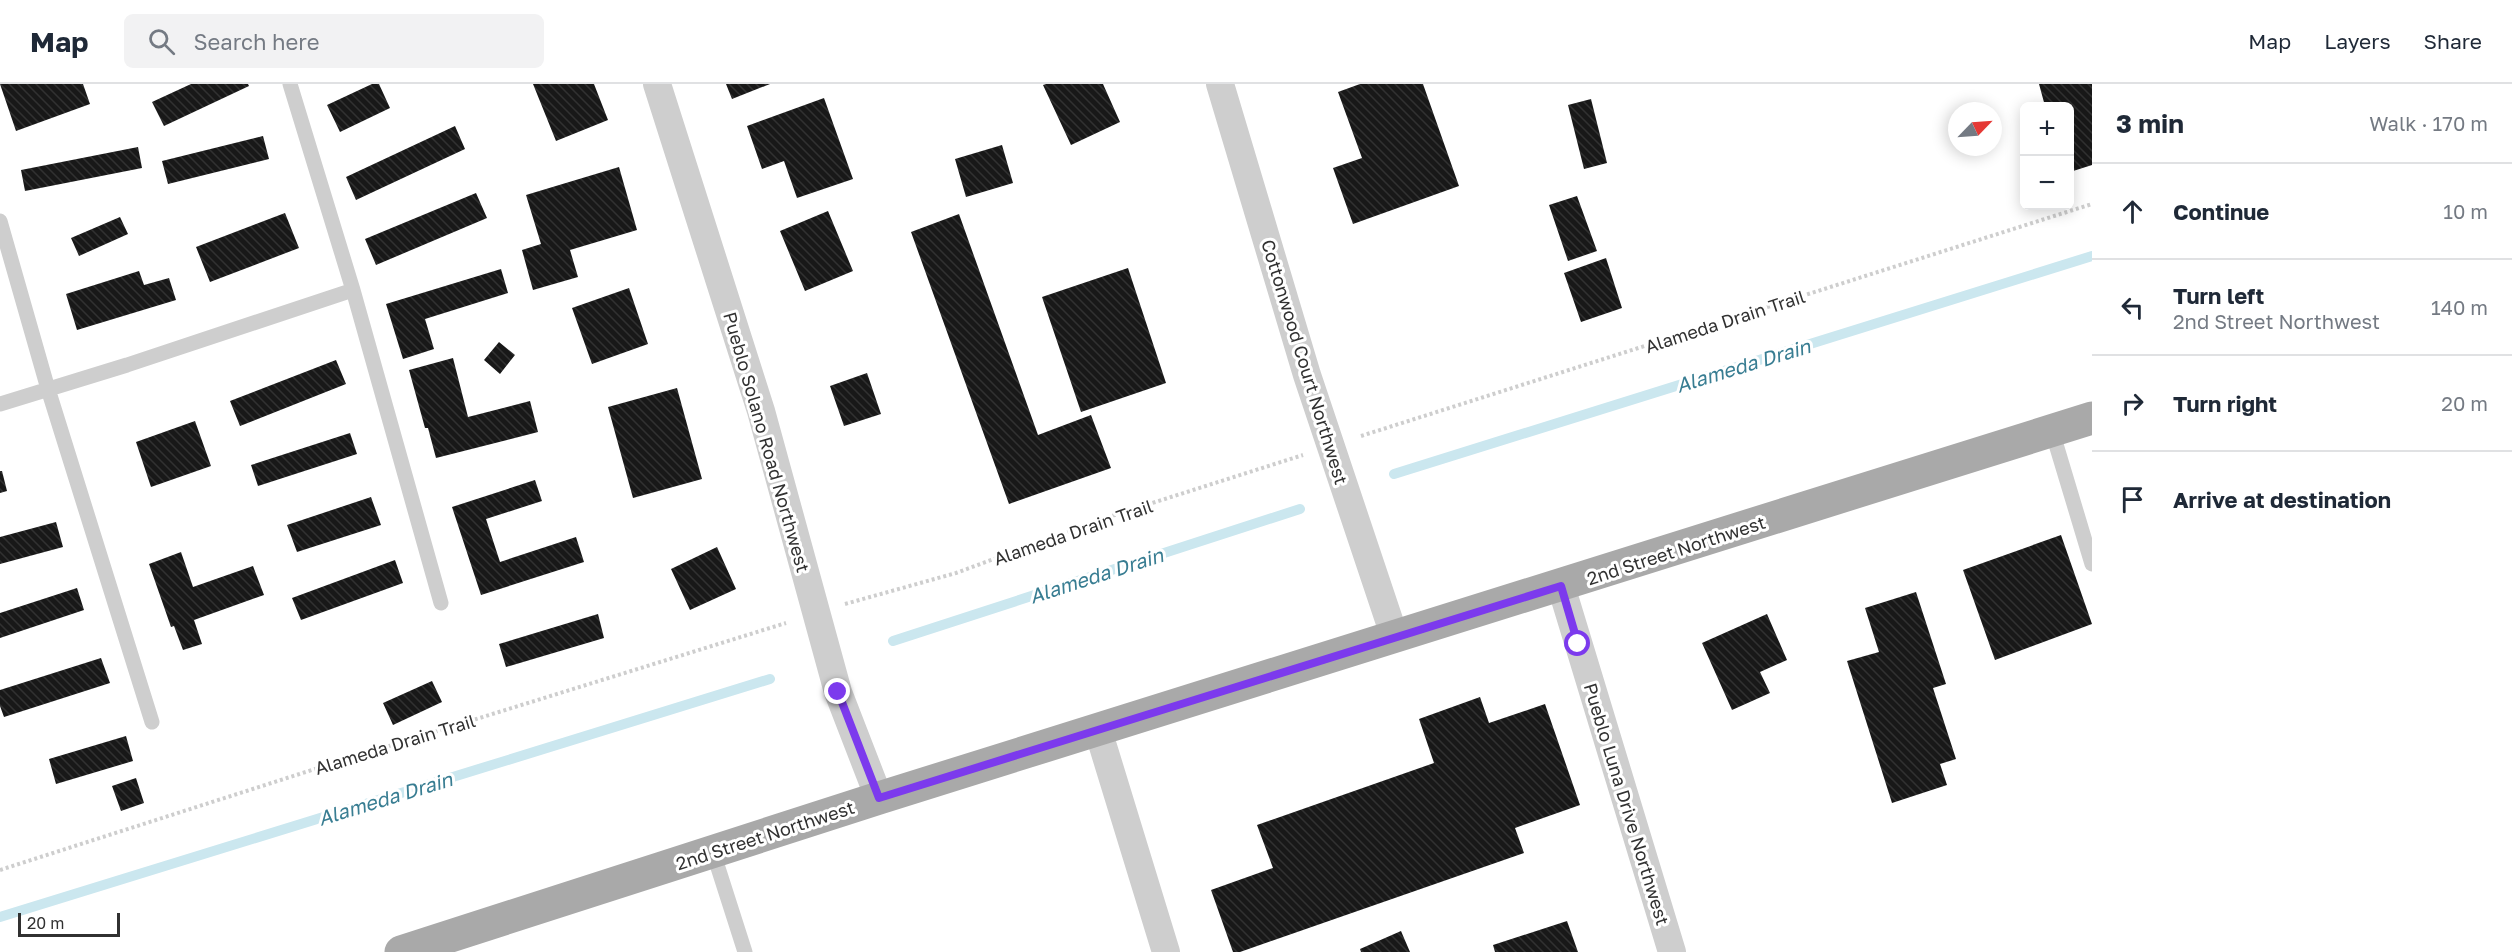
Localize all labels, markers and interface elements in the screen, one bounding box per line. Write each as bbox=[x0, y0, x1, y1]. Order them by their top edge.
search box bbox=[124, 14, 544, 68]
text: Map bbox=[30, 25, 88, 58]
icon: search bbox=[145, 25, 178, 58]
text: Search here bbox=[193, 28, 319, 55]
text: Map bbox=[2248, 28, 2291, 54]
text: Layers bbox=[2324, 28, 2391, 54]
text: Share bbox=[2424, 28, 2482, 54]
north arrow bbox=[1948, 102, 2002, 156]
map controls bbox=[2020, 102, 2074, 210]
button: + bbox=[2020, 102, 2074, 156]
text: 3 min bbox=[2116, 108, 2184, 139]
text: Walk · 170 m bbox=[2369, 111, 2488, 135]
button: − bbox=[2020, 156, 2074, 210]
icon: ahead bbox=[2116, 195, 2149, 228]
text: Continue bbox=[2173, 198, 2269, 225]
text: 10 m bbox=[2443, 199, 2488, 223]
street label: Cottonwood Court Northwest bbox=[1257, 237, 1353, 487]
text: Turn left bbox=[2173, 282, 2264, 309]
street label: Alameda Drain Trail bbox=[1642, 285, 1808, 357]
icon: left bbox=[2116, 291, 2149, 324]
text: 140 m bbox=[2431, 295, 2488, 319]
street label: Pueblo Solano Road Northwest bbox=[719, 309, 815, 575]
text: 2nd Street Northwest bbox=[2173, 309, 2380, 333]
water label: Alameda Drain bbox=[1673, 333, 1814, 397]
icon: right bbox=[2116, 387, 2149, 420]
text: Turn right bbox=[2173, 390, 2277, 417]
text: 20 m bbox=[2441, 391, 2488, 415]
icon: arrive bbox=[2116, 483, 2149, 516]
text: Arrive at destination bbox=[2173, 486, 2391, 513]
street label: Alameda Drain Trail bbox=[991, 494, 1156, 570]
street label: 2nd Street Northwest bbox=[1584, 511, 1768, 589]
water label: Alameda Drain bbox=[1026, 542, 1167, 608]
route start bbox=[1564, 630, 1590, 656]
route end bbox=[824, 678, 850, 704]
street label: Pueblo Luna Drive Northwest bbox=[1580, 680, 1674, 928]
street label: Alameda Drain Trail bbox=[312, 709, 478, 779]
water label: Alameda Drain bbox=[315, 766, 456, 830]
street label: 2nd Street Northwest bbox=[673, 796, 857, 874]
scale bar bbox=[18, 910, 120, 938]
text: 20 m bbox=[27, 913, 64, 933]

